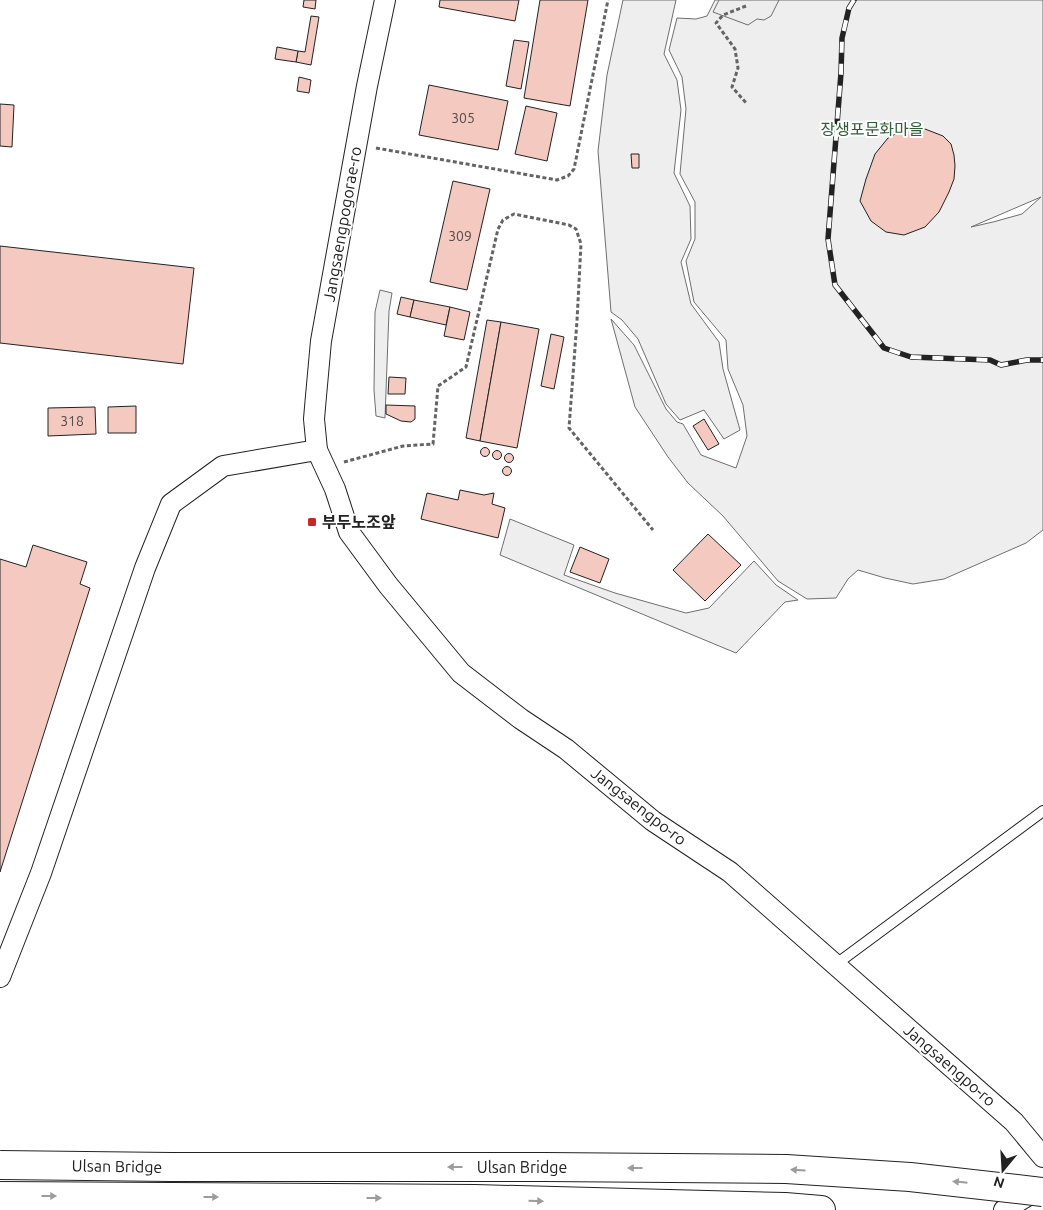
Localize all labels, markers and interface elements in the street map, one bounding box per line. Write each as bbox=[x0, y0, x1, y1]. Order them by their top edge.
house number: 305 bbox=[451, 110, 475, 126]
park label: 장생포문화마을 bbox=[820, 120, 924, 138]
street label: Jangsaengpogorae-ro bbox=[319, 145, 365, 303]
house number: 309 bbox=[448, 228, 472, 244]
house number: 318 bbox=[60, 413, 84, 429]
place label: 부두노조앞 bbox=[322, 513, 396, 531]
marker: 부두노조앞 bbox=[306, 516, 318, 528]
street label: Jangsaengpo-ro bbox=[588, 763, 690, 849]
street label: Jangsaengpo-ro bbox=[900, 1020, 1000, 1110]
north arrow bbox=[978, 1145, 1028, 1195]
street label: Ulsan Bridge bbox=[72, 1156, 162, 1176]
street label: Ulsan Bridge bbox=[477, 1158, 567, 1176]
one-way arrow bbox=[447, 1163, 463, 1171]
one-way arrow bbox=[627, 1164, 643, 1172]
one-way arrow bbox=[790, 1165, 806, 1173]
text: N bbox=[992, 1173, 1006, 1192]
one-way arrow bbox=[952, 1178, 968, 1186]
one-way arrow bbox=[41, 1192, 57, 1200]
one-way arrow bbox=[203, 1193, 219, 1201]
one-way arrow bbox=[366, 1194, 382, 1202]
one-way arrow bbox=[528, 1197, 544, 1205]

